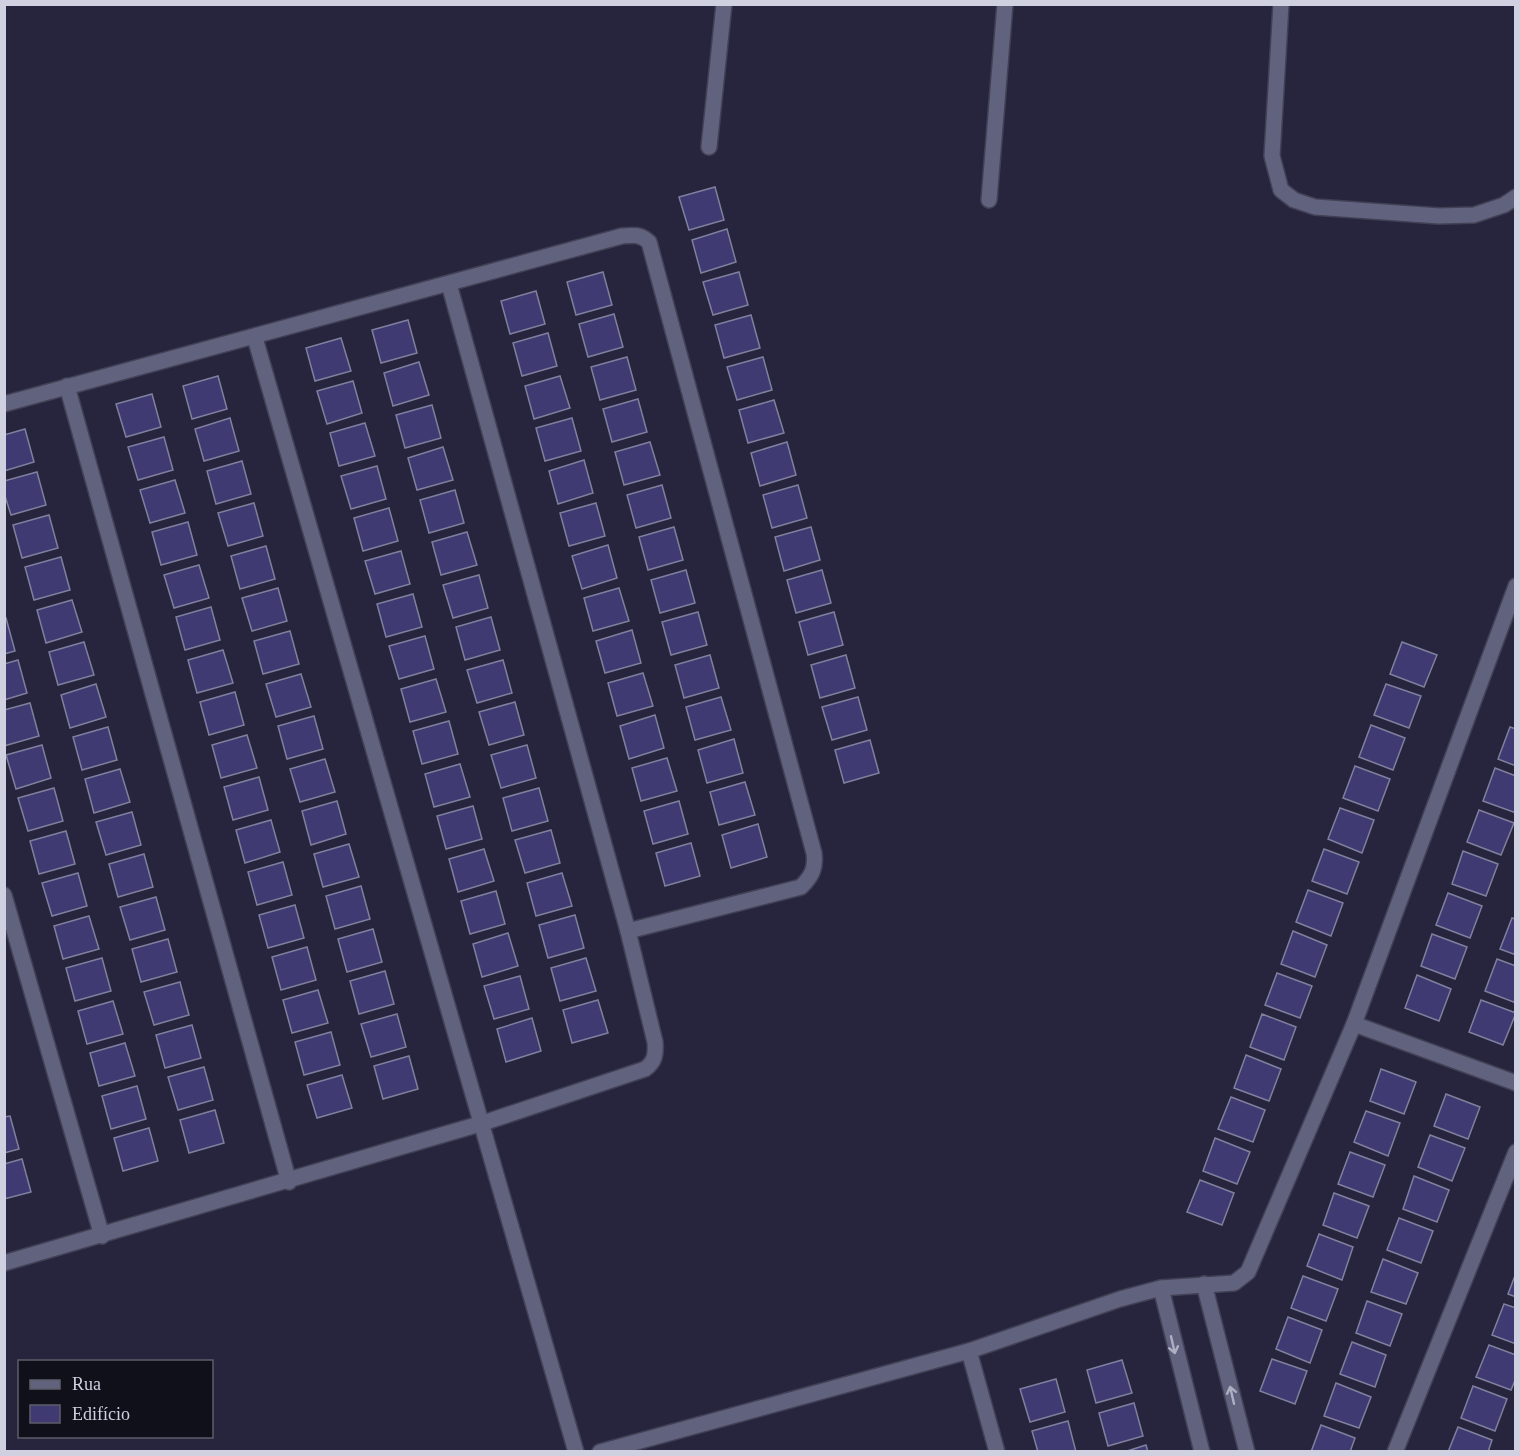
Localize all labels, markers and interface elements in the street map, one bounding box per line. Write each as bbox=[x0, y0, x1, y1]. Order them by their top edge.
one-way arrow bbox=[1168, 1335, 1180, 1354]
legend bbox=[18, 1360, 213, 1438]
text: Rua bbox=[72, 1374, 101, 1394]
one-way arrow bbox=[1225, 1386, 1237, 1405]
text: Edifício bbox=[72, 1404, 130, 1424]

